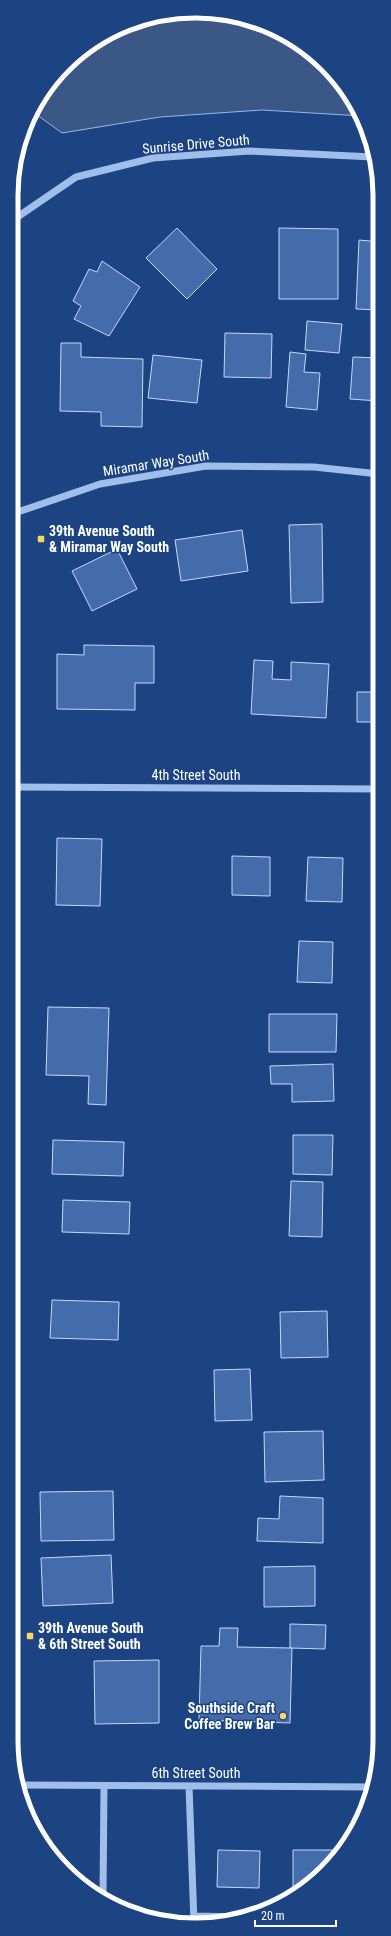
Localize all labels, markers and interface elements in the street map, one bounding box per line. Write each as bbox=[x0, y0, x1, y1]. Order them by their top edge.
street label: Sunrise Drive South bbox=[142, 131, 250, 157]
street label: Miramar Way South bbox=[102, 447, 210, 479]
place label: 39th Avenue South & Miramar Way South bbox=[49, 523, 169, 555]
marker: 39th Avenue South & Miramar Way South bbox=[36, 534, 46, 544]
street label: 4th Street South bbox=[151, 767, 241, 783]
place label: 39th Avenue South & 6th Street South bbox=[38, 1620, 144, 1652]
marker: 39th Avenue South & 6th Street South bbox=[25, 1631, 35, 1641]
place label: Southside Craft Coffee Brew Bar bbox=[184, 1700, 275, 1732]
marker: Southside Craft Coffee Brew Bar bbox=[278, 1711, 288, 1721]
street label: 6th Street South bbox=[151, 1765, 241, 1781]
scale bar bbox=[255, 1902, 336, 1928]
text: 20 m bbox=[261, 1909, 285, 1923]

